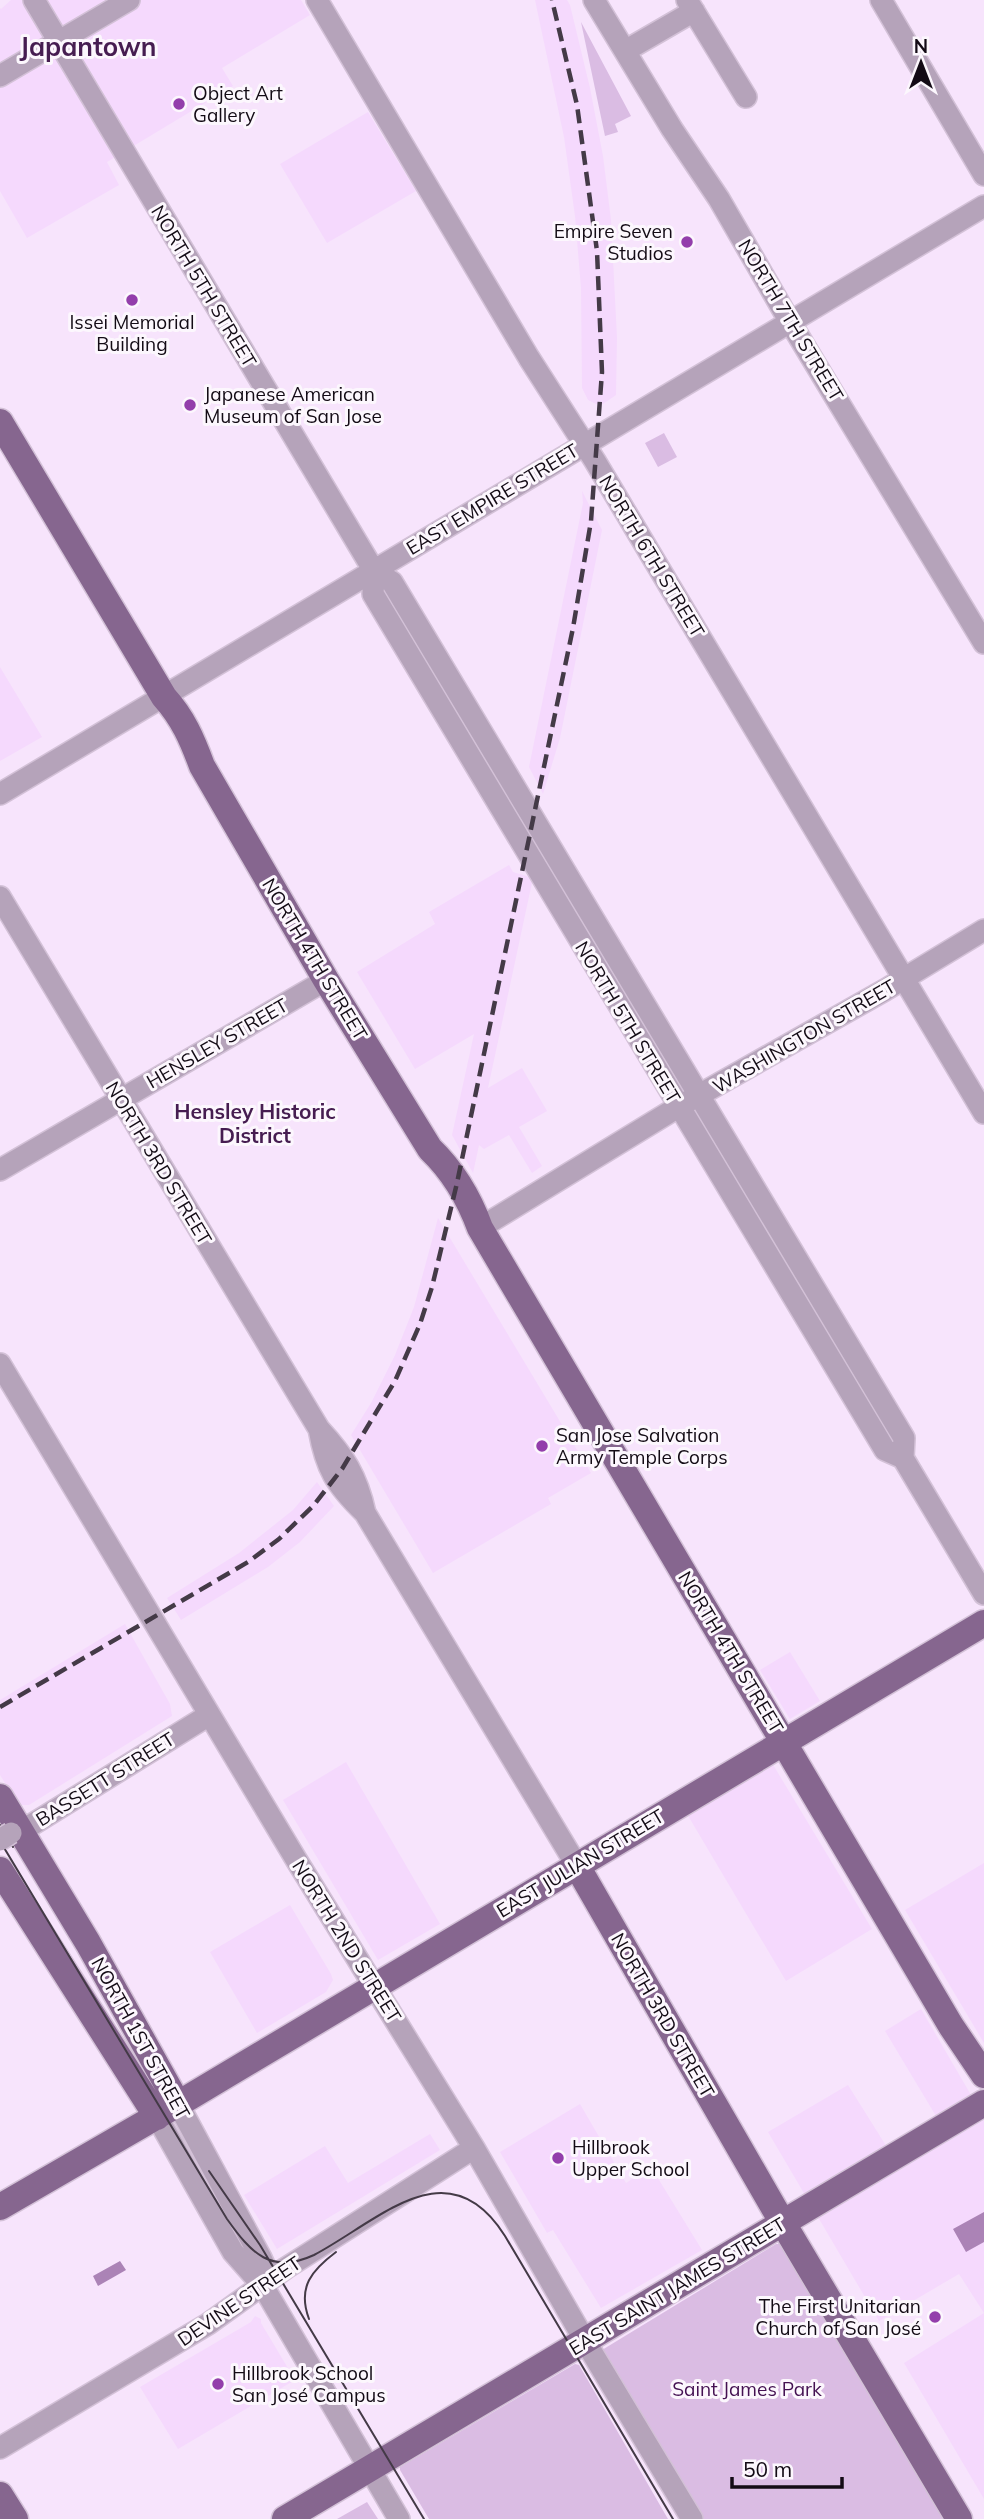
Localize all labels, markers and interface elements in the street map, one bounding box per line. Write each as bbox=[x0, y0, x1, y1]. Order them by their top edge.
north arrow bbox=[886, 28, 956, 98]
district label: Japantown bbox=[20, 30, 156, 63]
text: N bbox=[914, 34, 928, 58]
place label: Object Art Gallery bbox=[193, 81, 283, 127]
marker: Object Art Gallery bbox=[171, 96, 187, 112]
street label: NORTH 5TH STREET bbox=[146, 201, 262, 372]
place label: Empire Seven Studios bbox=[554, 219, 673, 265]
marker: Empire Seven Studios bbox=[679, 234, 695, 250]
street label: NORTH 7TH STREET bbox=[733, 235, 849, 406]
marker: Issei Memorial Building bbox=[124, 292, 140, 308]
place label: Issei Memorial Building bbox=[69, 310, 195, 356]
place label: Japanese American Museum of San Jose bbox=[204, 382, 382, 428]
marker: Japanese American Museum of San Jose bbox=[182, 397, 198, 413]
street label: EAST EMPIRE STREET bbox=[402, 438, 583, 560]
street label: NORTH 6TH STREET bbox=[594, 471, 710, 642]
street label: NORTH 4TH STREET bbox=[257, 874, 373, 1045]
street label: NORTH 5TH STREET bbox=[570, 937, 686, 1108]
street label: WASHINGTON STREET bbox=[708, 974, 900, 1098]
street label: HENSLEY STREET bbox=[142, 992, 292, 1093]
street label: NORTH 3RD STREET bbox=[101, 1077, 217, 1249]
district label: Hensley Historic District bbox=[174, 1098, 336, 1148]
place label: San Jose Salvation Army Temple Corps bbox=[556, 1423, 728, 1469]
marker: San Jose Salvation Army Temple Corps bbox=[534, 1438, 550, 1454]
street label: NORTH 4TH STREET bbox=[673, 1567, 789, 1738]
street label: BASSETT STREET bbox=[31, 1726, 179, 1831]
street label: EAST JULIAN STREET bbox=[492, 1803, 668, 1922]
street label: NORTH 2ND STREET bbox=[287, 1855, 407, 2027]
street label: NORTH 3RD STREET bbox=[606, 1928, 720, 2102]
street label: NORTH 1ST STREET bbox=[86, 1953, 196, 2124]
place label: Hillbrook Upper School bbox=[572, 2135, 689, 2181]
marker: Hillbrook Upper School bbox=[550, 2150, 566, 2166]
street label: EAST SAINT JAMES STREET bbox=[564, 2212, 790, 2360]
street label: DEVINE STREET bbox=[173, 2251, 306, 2351]
place label: The First Unitarian Church of San José bbox=[755, 2294, 921, 2340]
marker: The First Unitarian Church of San José bbox=[927, 2309, 943, 2325]
place label: Hillbrook School San José Campus bbox=[232, 2361, 386, 2407]
marker: Hillbrook School San José Campus bbox=[210, 2376, 226, 2392]
park label: Saint James Park bbox=[672, 2377, 822, 2401]
scale bar bbox=[732, 2446, 842, 2490]
text: 50 m bbox=[743, 2456, 792, 2482]

